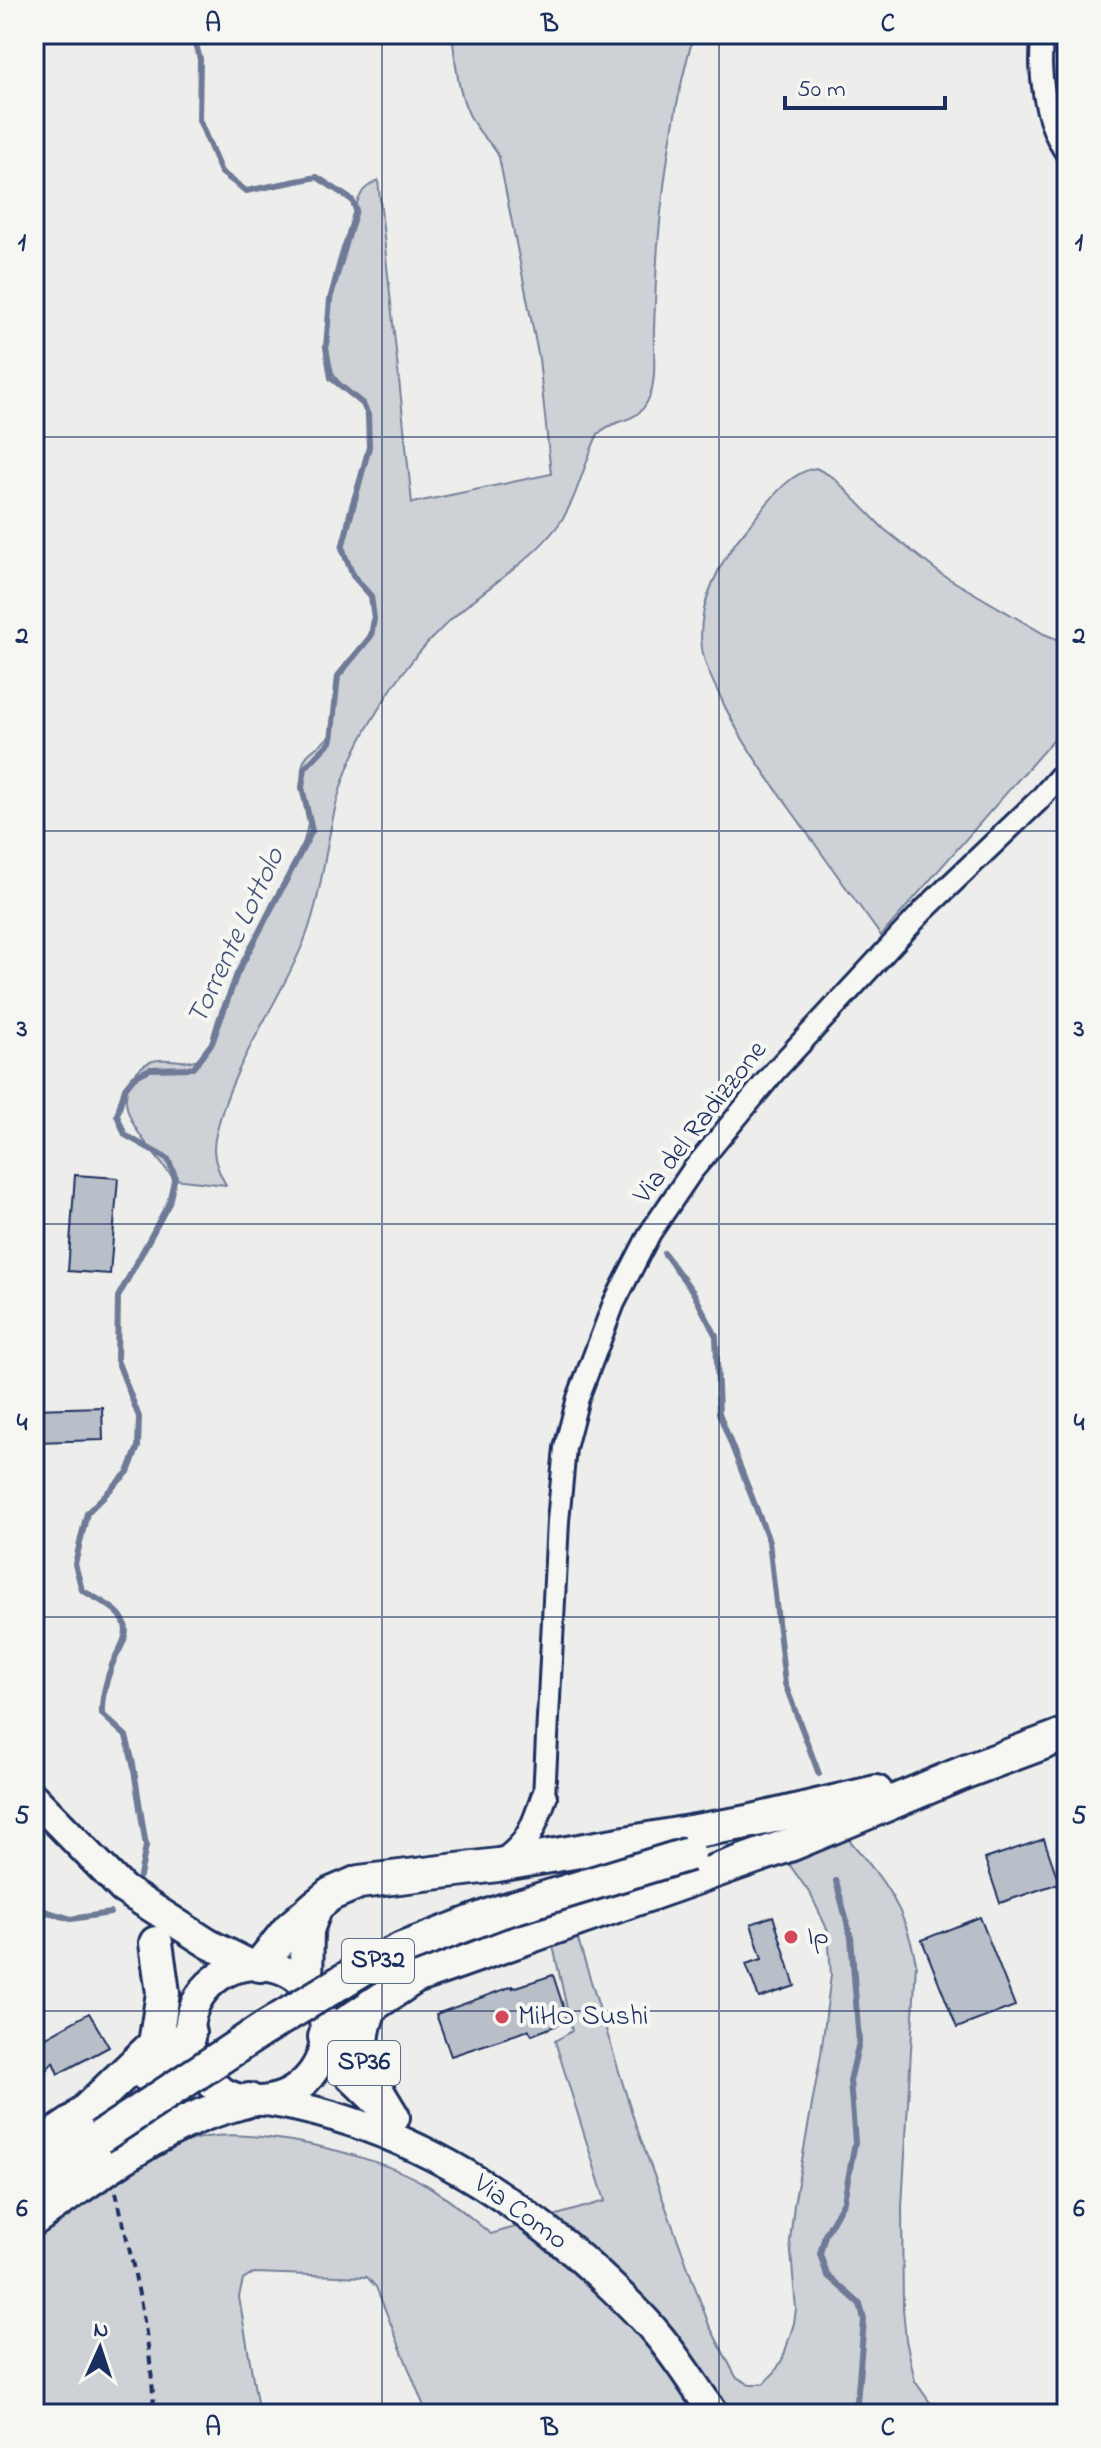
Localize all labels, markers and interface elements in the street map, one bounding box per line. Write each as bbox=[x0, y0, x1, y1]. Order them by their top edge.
text: A bbox=[205, 6, 221, 44]
text: B bbox=[540, 6, 559, 44]
text: C bbox=[881, 6, 895, 44]
scale bar bbox=[785, 60, 945, 110]
text: 50 m bbox=[797, 73, 846, 108]
text: 1 bbox=[18, 225, 27, 263]
text: 1 bbox=[1075, 225, 1084, 263]
text: 2 bbox=[15, 618, 29, 656]
text: 2 bbox=[1072, 618, 1086, 656]
water label: Torrente Lottolo bbox=[177, 840, 298, 1033]
text: 3 bbox=[16, 1011, 28, 1049]
text: 3 bbox=[1073, 1011, 1085, 1049]
street label: Via del Radizzone bbox=[623, 1032, 778, 1214]
text: 4 bbox=[17, 1405, 28, 1443]
text: 4 bbox=[1074, 1405, 1085, 1443]
text: 5 bbox=[15, 1798, 30, 1836]
text: 5 bbox=[1072, 1798, 1087, 1836]
place label: Ip bbox=[807, 1917, 829, 1958]
marker: Ip bbox=[782, 1928, 800, 1946]
road number: SP32 bbox=[342, 1939, 414, 1983]
place label: MiHO Sushi bbox=[518, 1997, 648, 2038]
marker: MiHO Sushi bbox=[493, 2008, 511, 2026]
road number: SP36 bbox=[328, 2041, 400, 2085]
street label: Via Como bbox=[463, 2164, 576, 2261]
text: 6 bbox=[16, 2191, 28, 2229]
text: 6 bbox=[1073, 2191, 1085, 2229]
north arrow bbox=[60, 2308, 140, 2388]
text: N bbox=[93, 2315, 109, 2347]
text: A bbox=[205, 2410, 221, 2448]
text: B bbox=[540, 2410, 559, 2448]
text: C bbox=[881, 2410, 895, 2448]

